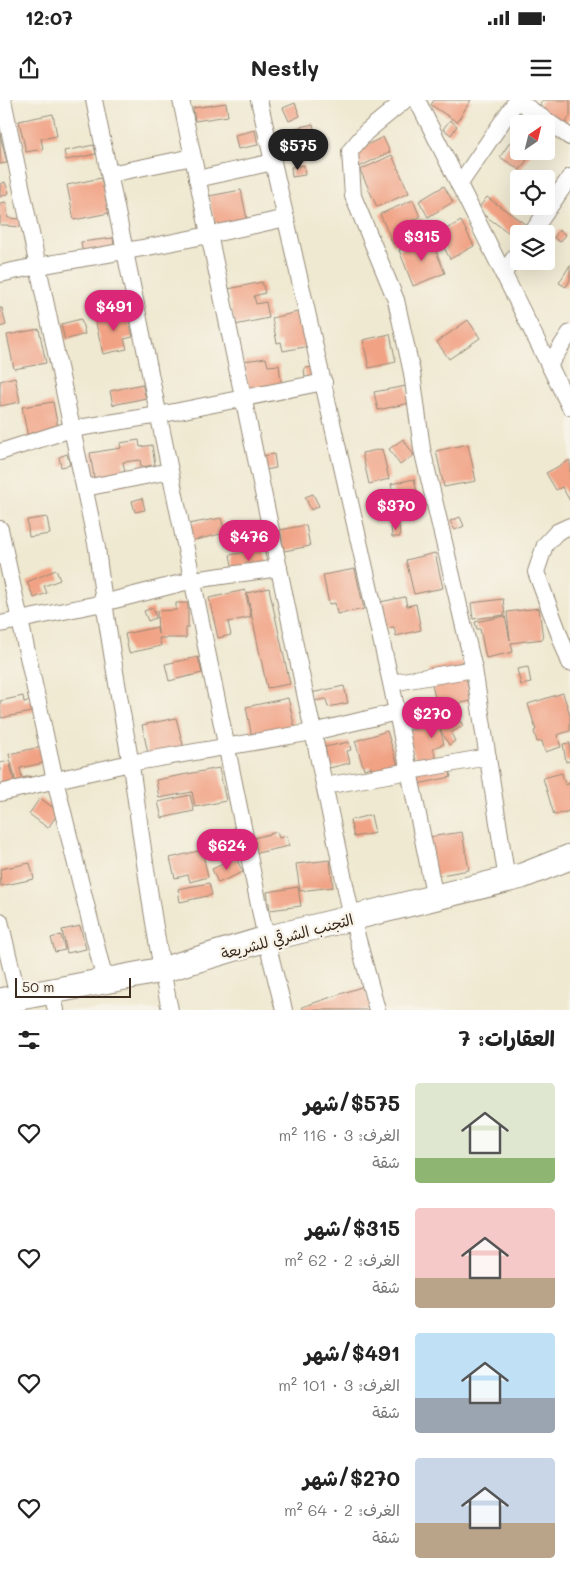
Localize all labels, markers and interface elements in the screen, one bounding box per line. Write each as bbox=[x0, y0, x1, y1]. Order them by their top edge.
text: 12:07 bbox=[25, 5, 73, 30]
text: Nestly bbox=[251, 53, 319, 82]
icon: share bbox=[15, 54, 43, 82]
icon: menu bbox=[527, 54, 555, 82]
north arrow bbox=[510, 115, 555, 160]
map controls bbox=[510, 115, 555, 270]
pin: $575 bbox=[268, 128, 328, 171]
text: $575 bbox=[279, 134, 317, 155]
button: locate bbox=[510, 170, 555, 215]
pin: $315 bbox=[392, 220, 452, 262]
text: $315 bbox=[404, 225, 440, 246]
button: layers bbox=[510, 225, 555, 270]
pin: $491 bbox=[84, 290, 144, 332]
text: $491 bbox=[96, 295, 132, 316]
pin: $370 bbox=[366, 488, 426, 531]
text: $370 bbox=[377, 494, 415, 515]
pin: $476 bbox=[219, 520, 279, 562]
text: $476 bbox=[230, 525, 268, 546]
pin: $270 bbox=[402, 696, 462, 739]
text: $270 bbox=[413, 702, 451, 723]
pin: $624 bbox=[197, 828, 257, 871]
text: $624 bbox=[208, 834, 246, 855]
street label: التجنب الشرقي للشريعة bbox=[219, 909, 356, 964]
scale bar bbox=[15, 975, 131, 998]
text: 50 m bbox=[22, 977, 54, 996]
text: العقارات: 7 bbox=[459, 1024, 555, 1051]
icon: filters bbox=[15, 1026, 43, 1054]
text: $575/شهر bbox=[304, 1089, 400, 1116]
icon: home bbox=[455, 1103, 515, 1163]
icon: heart bbox=[15, 1119, 43, 1147]
text: الغرف: 3 · 116 m² bbox=[279, 1124, 400, 1145]
text: شقة bbox=[372, 1151, 400, 1172]
text: $315/شهر bbox=[306, 1214, 400, 1241]
icon: home bbox=[455, 1228, 515, 1288]
icon: heart bbox=[15, 1244, 43, 1272]
text: الغرف: 2 · 62 m² bbox=[284, 1249, 400, 1270]
text: شقة bbox=[372, 1276, 400, 1297]
text: $491/شهر bbox=[305, 1339, 400, 1366]
icon: home bbox=[455, 1353, 515, 1413]
icon: heart bbox=[15, 1369, 43, 1397]
text: الغرف: 3 · 101 m² bbox=[278, 1374, 400, 1395]
text: شقة bbox=[372, 1401, 400, 1422]
text: $270/شهر bbox=[303, 1464, 400, 1491]
icon: home bbox=[455, 1478, 515, 1538]
icon: heart bbox=[15, 1494, 43, 1522]
text: الغرف: 2 · 64 m² bbox=[284, 1499, 400, 1520]
text: شقة bbox=[372, 1526, 400, 1547]

